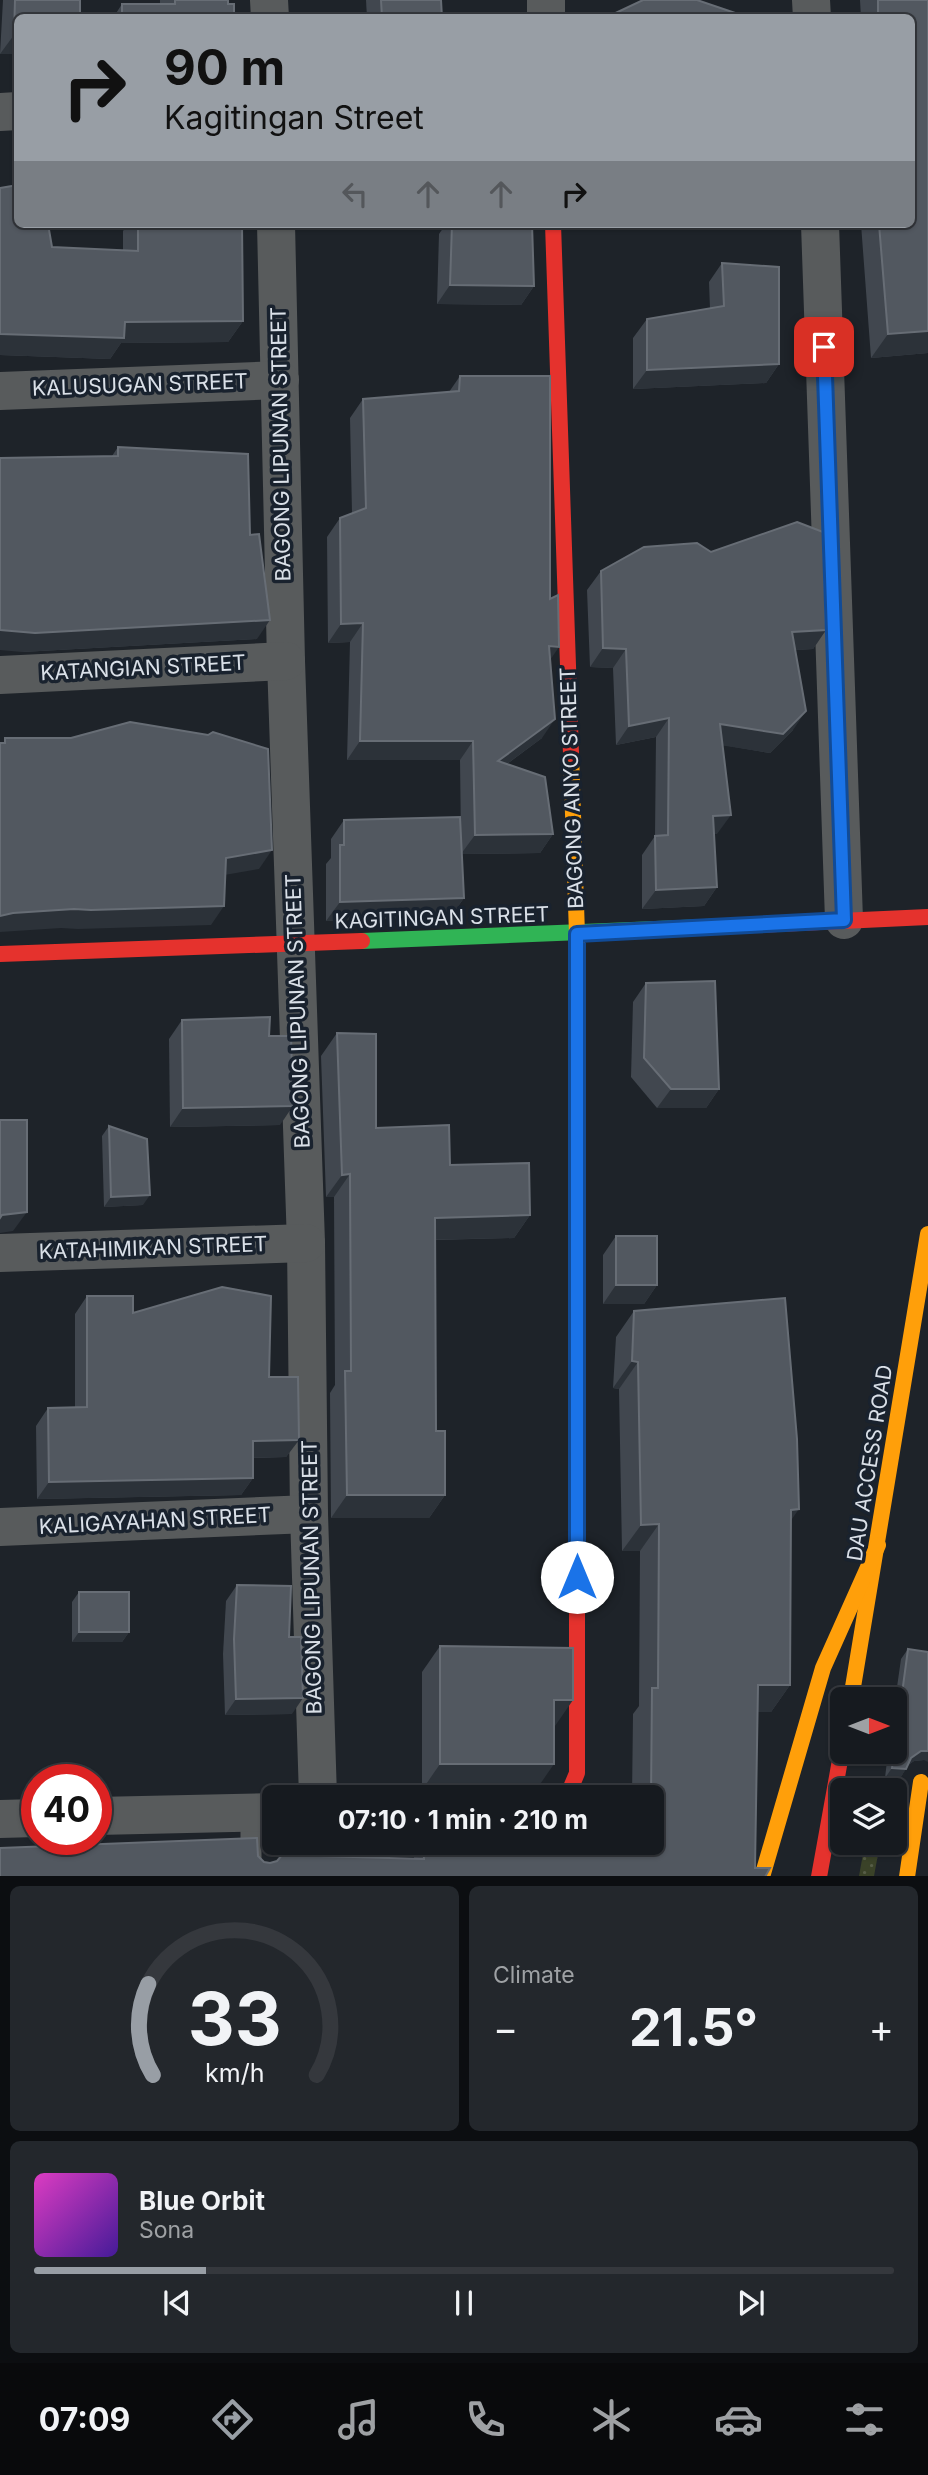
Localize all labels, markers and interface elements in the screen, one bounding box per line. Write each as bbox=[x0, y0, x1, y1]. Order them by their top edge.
text: 90 m bbox=[164, 38, 285, 97]
icon: right bbox=[49, 42, 140, 133]
text: Kagitingan Street bbox=[164, 98, 424, 137]
icon: left bbox=[336, 175, 374, 213]
icon: ahead bbox=[409, 175, 447, 213]
icon: ahead bbox=[482, 175, 520, 213]
icon: right bbox=[555, 175, 593, 213]
street label: BAGONG LIPUNAN STREET bbox=[266, 307, 295, 581]
pin bbox=[794, 317, 854, 377]
icon: arrive bbox=[805, 328, 843, 366]
street label: KALUSUGAN STREET bbox=[32, 368, 248, 401]
street label: KATANGIAN STREET bbox=[40, 650, 246, 685]
street label: BAGONG ANYO STREET bbox=[555, 667, 588, 909]
street label: BAGONG LIPUNAN STREET bbox=[280, 873, 315, 1149]
street label: KAGITINGAN STREET bbox=[334, 901, 550, 934]
street label: KATAHIMIKAN STREET bbox=[38, 1231, 268, 1264]
street label: DAU ACCESS ROAD bbox=[842, 1363, 897, 1563]
street label: BAGONG LIPUNAN STREET bbox=[297, 1440, 326, 1714]
street label: KALIGAYAHAN STREET bbox=[38, 1502, 272, 1539]
position arrow bbox=[540, 1540, 614, 1614]
north arrow bbox=[830, 1687, 906, 1764]
map controls bbox=[830, 1687, 907, 1855]
speed limit sign: 40 bbox=[21, 1764, 112, 1855]
button: layers bbox=[830, 1778, 907, 1855]
text: 07:10 · 1 min · 210 m bbox=[338, 1804, 588, 1835]
text: Climate bbox=[493, 1961, 575, 1989]
text: 33 bbox=[188, 1974, 281, 2063]
text: 21.5° bbox=[629, 1996, 758, 2059]
text: − bbox=[493, 2005, 518, 2051]
text: + bbox=[869, 2005, 894, 2051]
text: km/h bbox=[205, 2057, 264, 2087]
text: Blue Orbit bbox=[139, 2185, 265, 2216]
text: Sona bbox=[139, 2216, 194, 2244]
icon: previous bbox=[158, 2284, 196, 2322]
icon: pause bbox=[445, 2284, 483, 2322]
icon: next bbox=[732, 2284, 770, 2322]
icon: directions bbox=[208, 2395, 257, 2444]
icon: music bbox=[334, 2395, 383, 2444]
icon: phone bbox=[461, 2395, 510, 2444]
icon: climate bbox=[587, 2395, 636, 2444]
icon: car bbox=[714, 2395, 763, 2444]
icon: filters bbox=[840, 2395, 889, 2444]
text: 07:09 bbox=[39, 2400, 130, 2439]

